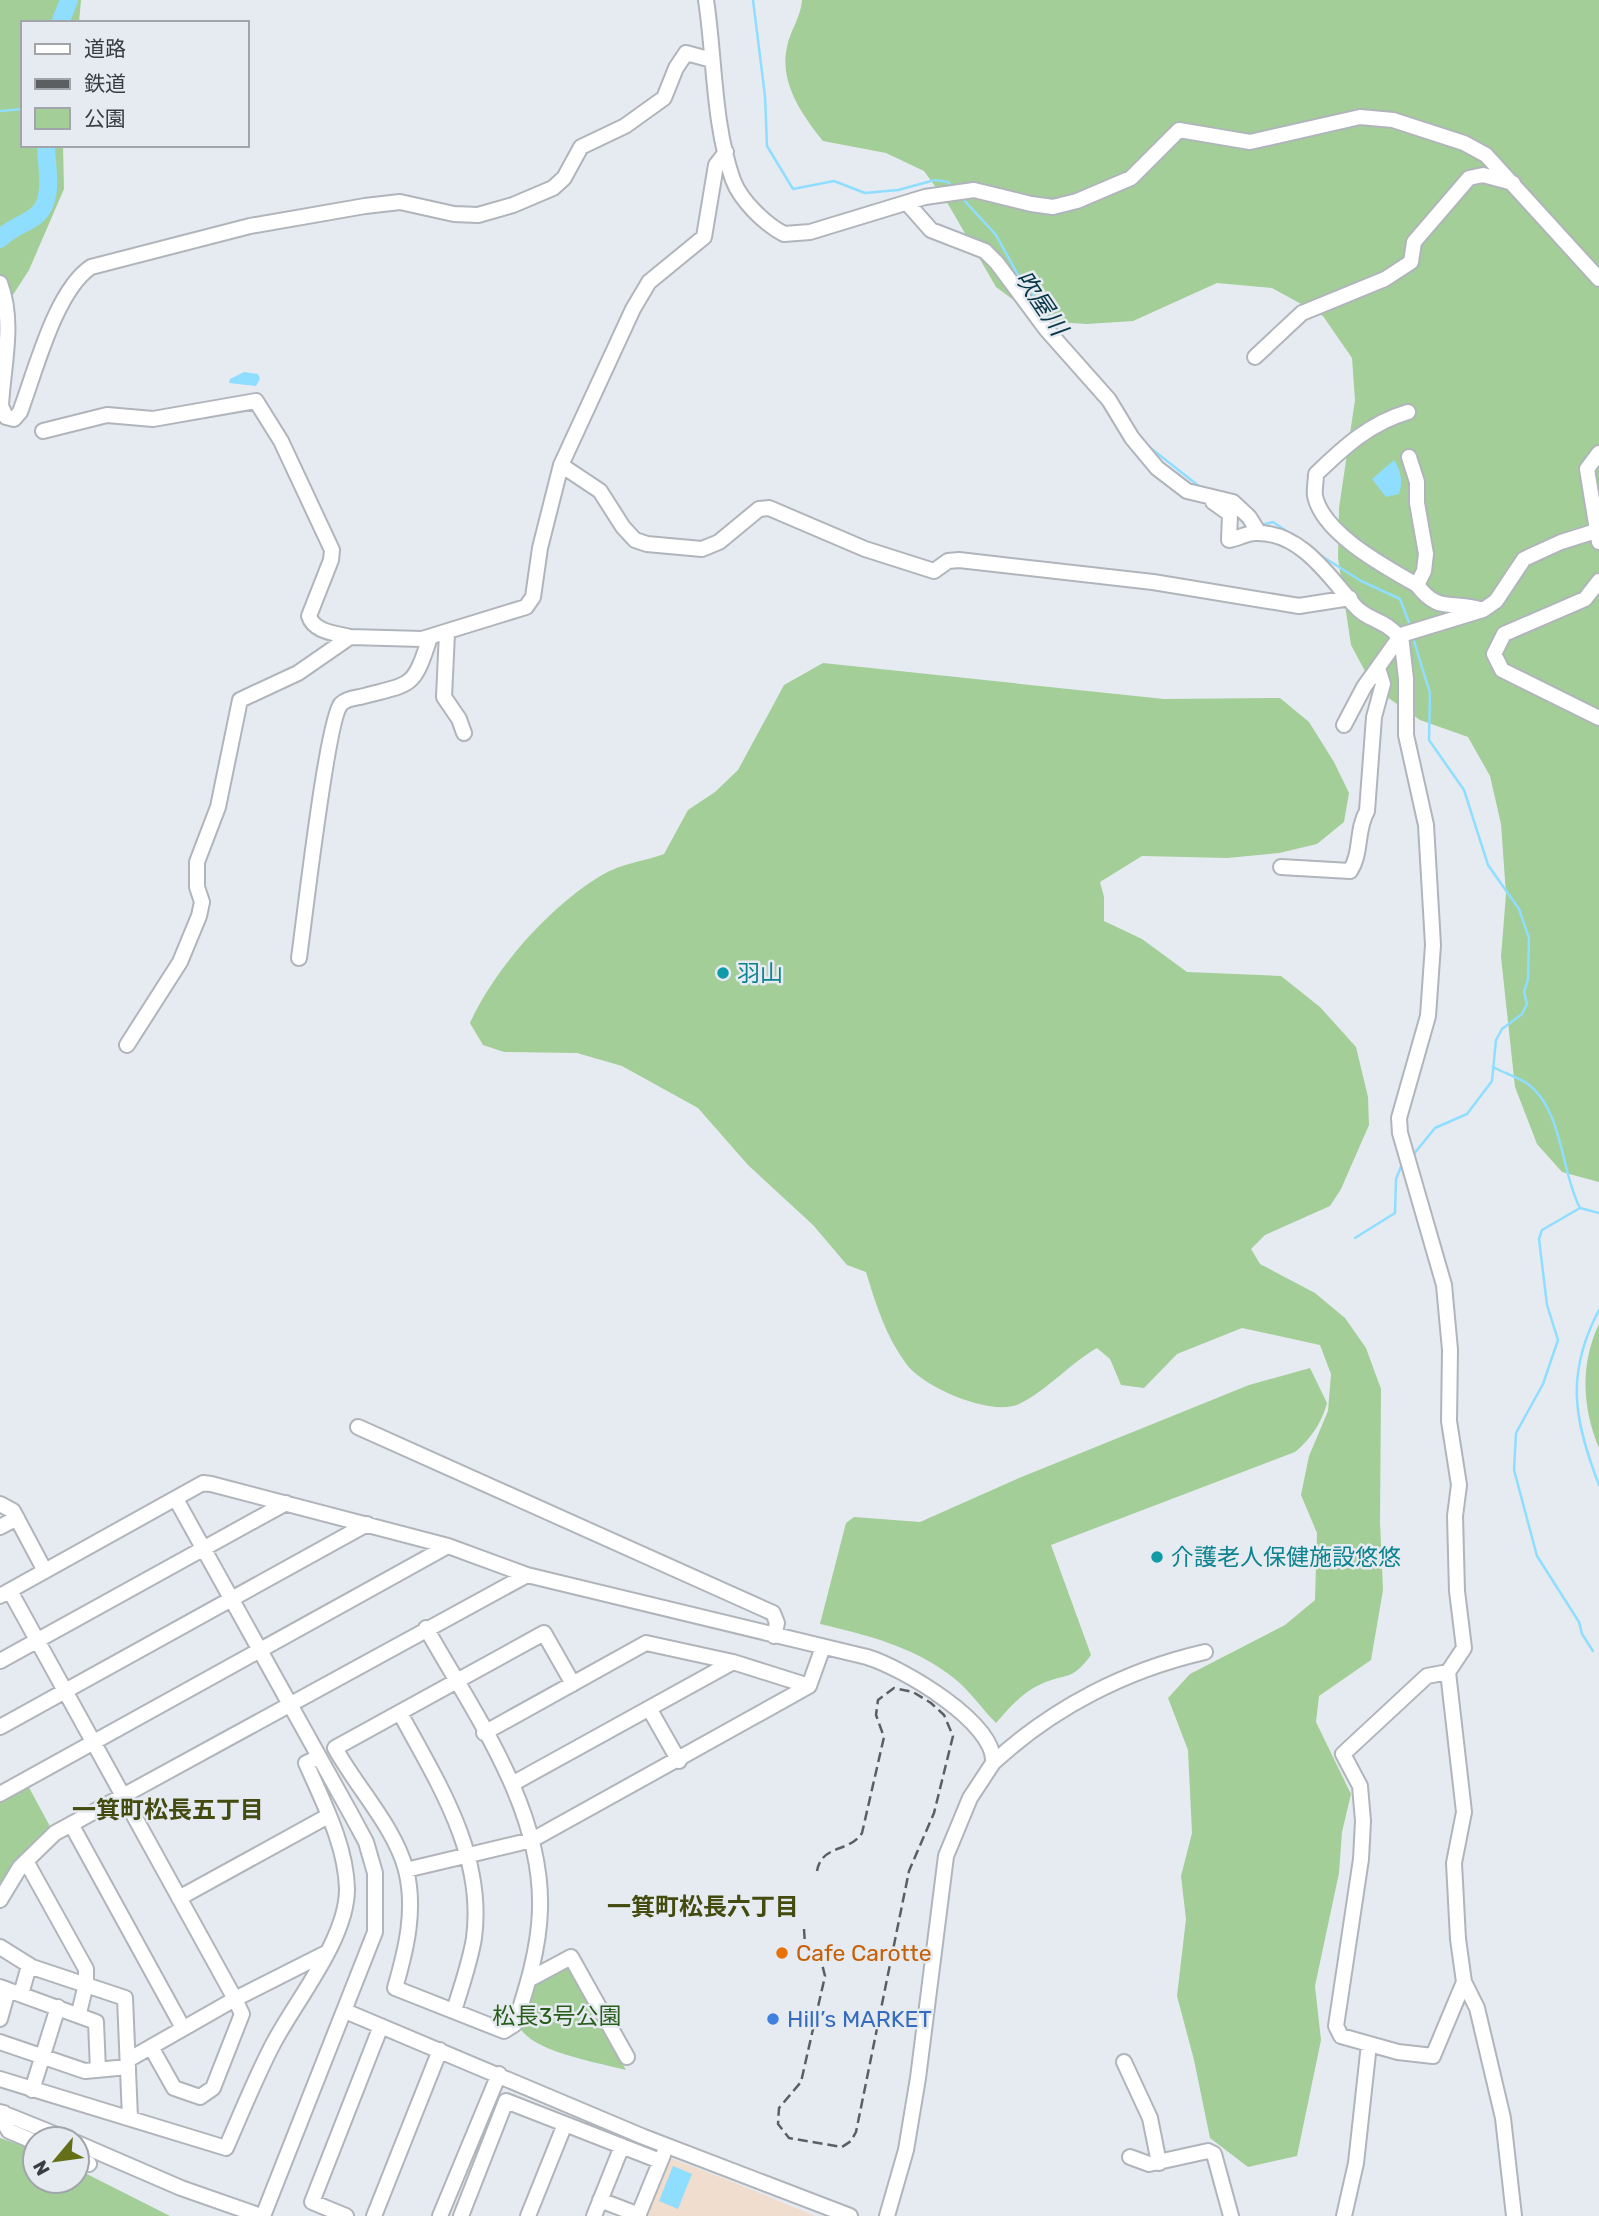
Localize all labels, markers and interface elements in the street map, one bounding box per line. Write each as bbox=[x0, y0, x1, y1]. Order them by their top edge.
legend bbox=[21, 21, 248, 147]
text: 道路 bbox=[84, 36, 126, 61]
text: 鉄道 bbox=[84, 71, 126, 96]
text: 公園 bbox=[84, 106, 126, 131]
water label: 吹屋川 bbox=[1009, 265, 1074, 343]
place label: 羽山 bbox=[737, 959, 783, 987]
marker: 羽山 bbox=[715, 965, 731, 981]
place label: 介護老人保健施設悠悠 bbox=[1171, 1543, 1401, 1571]
marker: 介護老人保健施設悠悠 bbox=[1149, 1549, 1165, 1565]
district label: 一箕町松長五丁目 bbox=[72, 1796, 264, 1824]
district label: 一箕町松長六丁目 bbox=[607, 1893, 799, 1921]
place label: Cafe Carotte bbox=[796, 1939, 932, 1967]
marker: Cafe Carotte bbox=[774, 1945, 790, 1961]
park label: 松長3号公園 bbox=[493, 2002, 621, 2030]
place label: Hill’s MARKET bbox=[787, 2005, 932, 2033]
marker: Hill’s MARKET bbox=[765, 2011, 781, 2027]
north arrow bbox=[21, 2125, 91, 2195]
text: N bbox=[28, 2156, 55, 2180]

